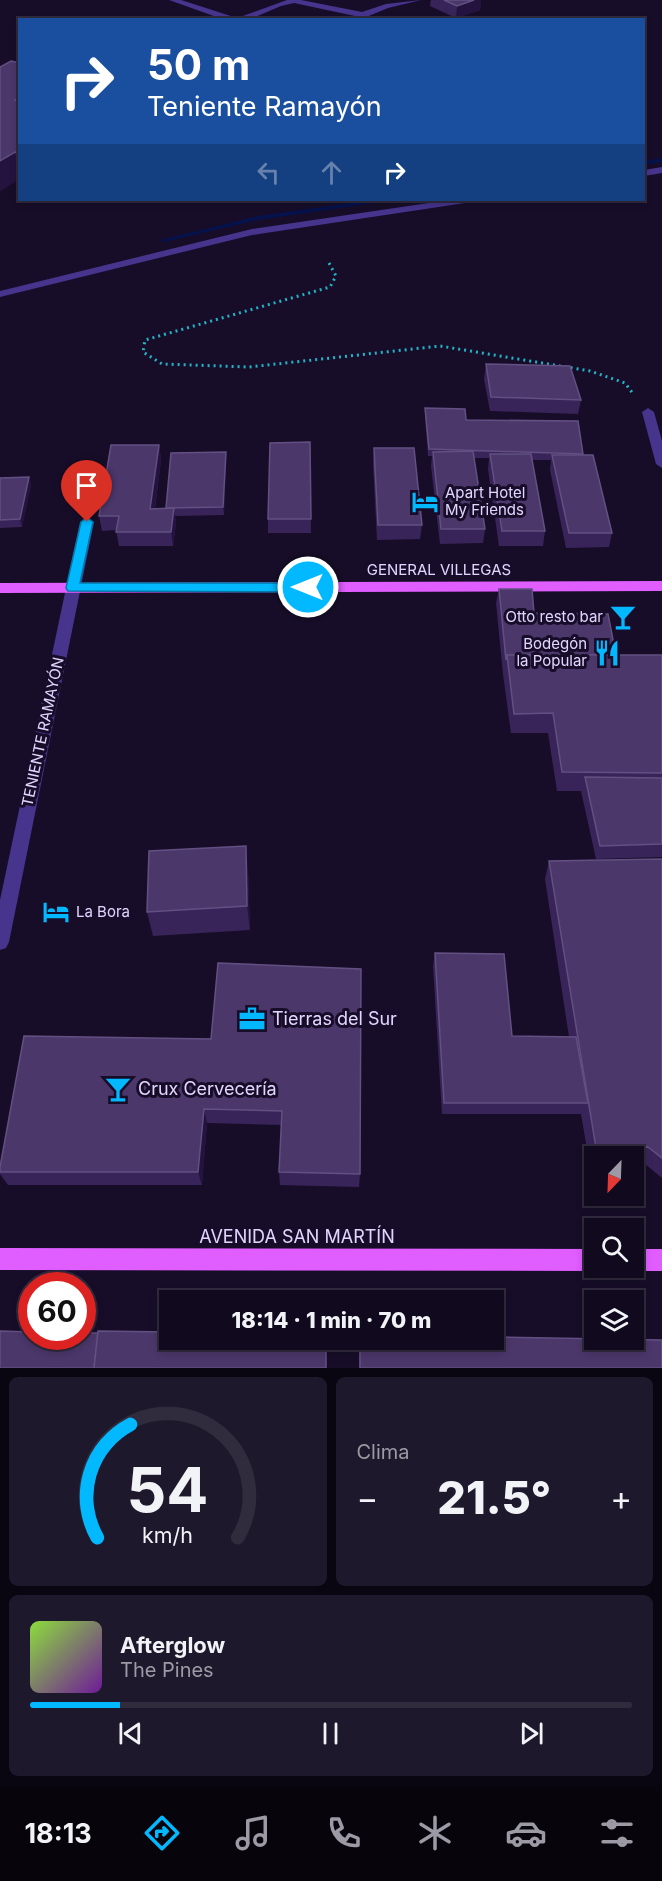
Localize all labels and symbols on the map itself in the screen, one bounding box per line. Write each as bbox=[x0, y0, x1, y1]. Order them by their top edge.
pin bbox=[61, 460, 112, 522]
place label: Apart Hotel My Friends bbox=[445, 483, 525, 519]
hotel icon: Apart Hotel My Friends bbox=[410, 487, 440, 517]
position arrow bbox=[276, 555, 340, 619]
street label: GENERAL VILLEGAS bbox=[367, 560, 511, 579]
bar icon: Otto resto bar bbox=[608, 602, 638, 632]
place label: Otto resto bar bbox=[506, 607, 603, 626]
place label: Bodegón la Popular bbox=[516, 634, 587, 670]
restaurant icon: Bodegón la Popular bbox=[592, 638, 622, 668]
street label: TENIENTE RAMAYÓN bbox=[17, 655, 68, 808]
hotel icon: La Bora bbox=[41, 897, 71, 927]
place label: La Bora bbox=[76, 902, 130, 921]
office icon: Tierras del Sur bbox=[237, 1004, 267, 1034]
place label: Tierras del Sur bbox=[272, 1008, 397, 1029]
bar icon: Crux Cervecería bbox=[103, 1074, 133, 1104]
place label: Crux Cervecería bbox=[138, 1078, 277, 1099]
north arrow bbox=[584, 1146, 644, 1206]
street label: AVENIDA SAN MARTÍN bbox=[199, 1225, 395, 1247]
speed limit sign: 60 bbox=[18, 1272, 96, 1350]

